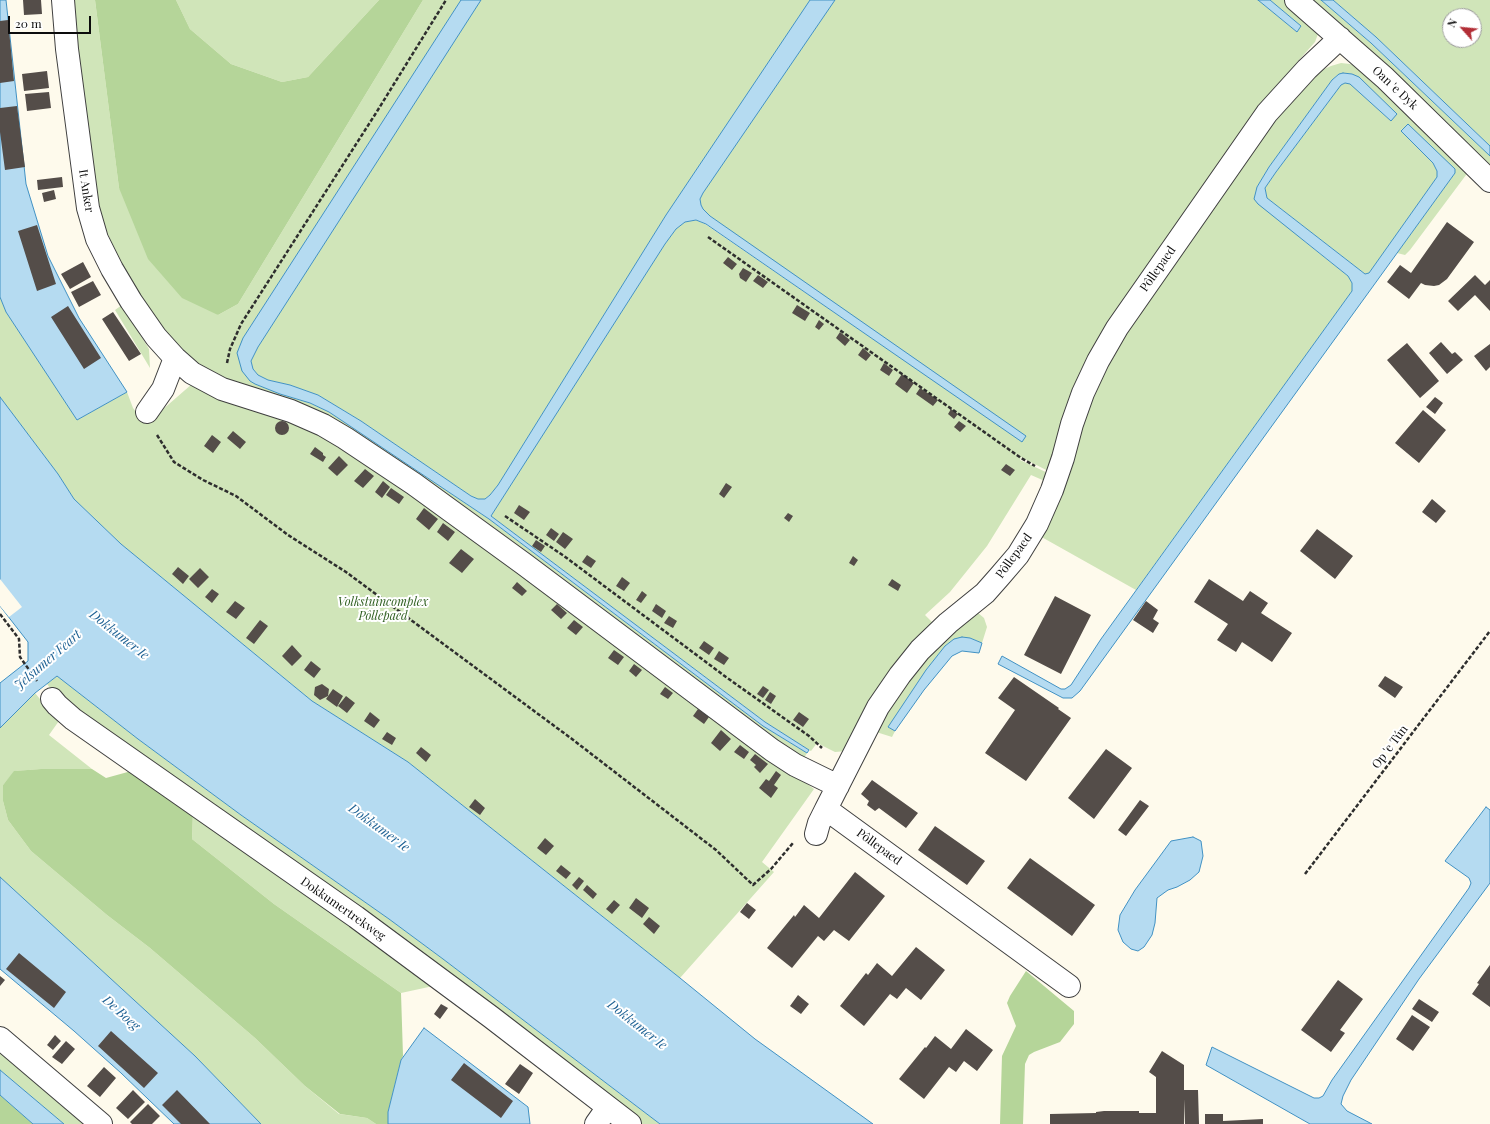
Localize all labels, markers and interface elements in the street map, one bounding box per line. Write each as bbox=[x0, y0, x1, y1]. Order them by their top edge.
scale bar bbox=[10, 8, 93, 34]
north arrow bbox=[1442, 8, 1482, 48]
text: 20 m bbox=[15, 15, 42, 31]
text: N bbox=[1443, 16, 1460, 30]
street label: Oan 'e Dyk bbox=[1369, 63, 1421, 113]
street label: It Anker bbox=[75, 168, 97, 214]
street label: Pôllepaed bbox=[1137, 244, 1179, 294]
street label: Pôllepaed bbox=[993, 531, 1035, 581]
park label: Volkstuincomplex Pôllepaed bbox=[338, 595, 428, 623]
water label: Dokkumer Ie bbox=[86, 607, 152, 663]
water label: Jelsumer Feart bbox=[12, 627, 84, 693]
street label: Op 'e Tún bbox=[1369, 722, 1411, 772]
water label: Dokkumer Ie bbox=[346, 801, 412, 855]
street label: Pôllepaed bbox=[854, 826, 904, 868]
street label: Dokkumertrekweg bbox=[298, 874, 388, 944]
water label: De Boeg bbox=[99, 992, 143, 1034]
water label: Dokkumer Ie bbox=[604, 997, 670, 1053]

